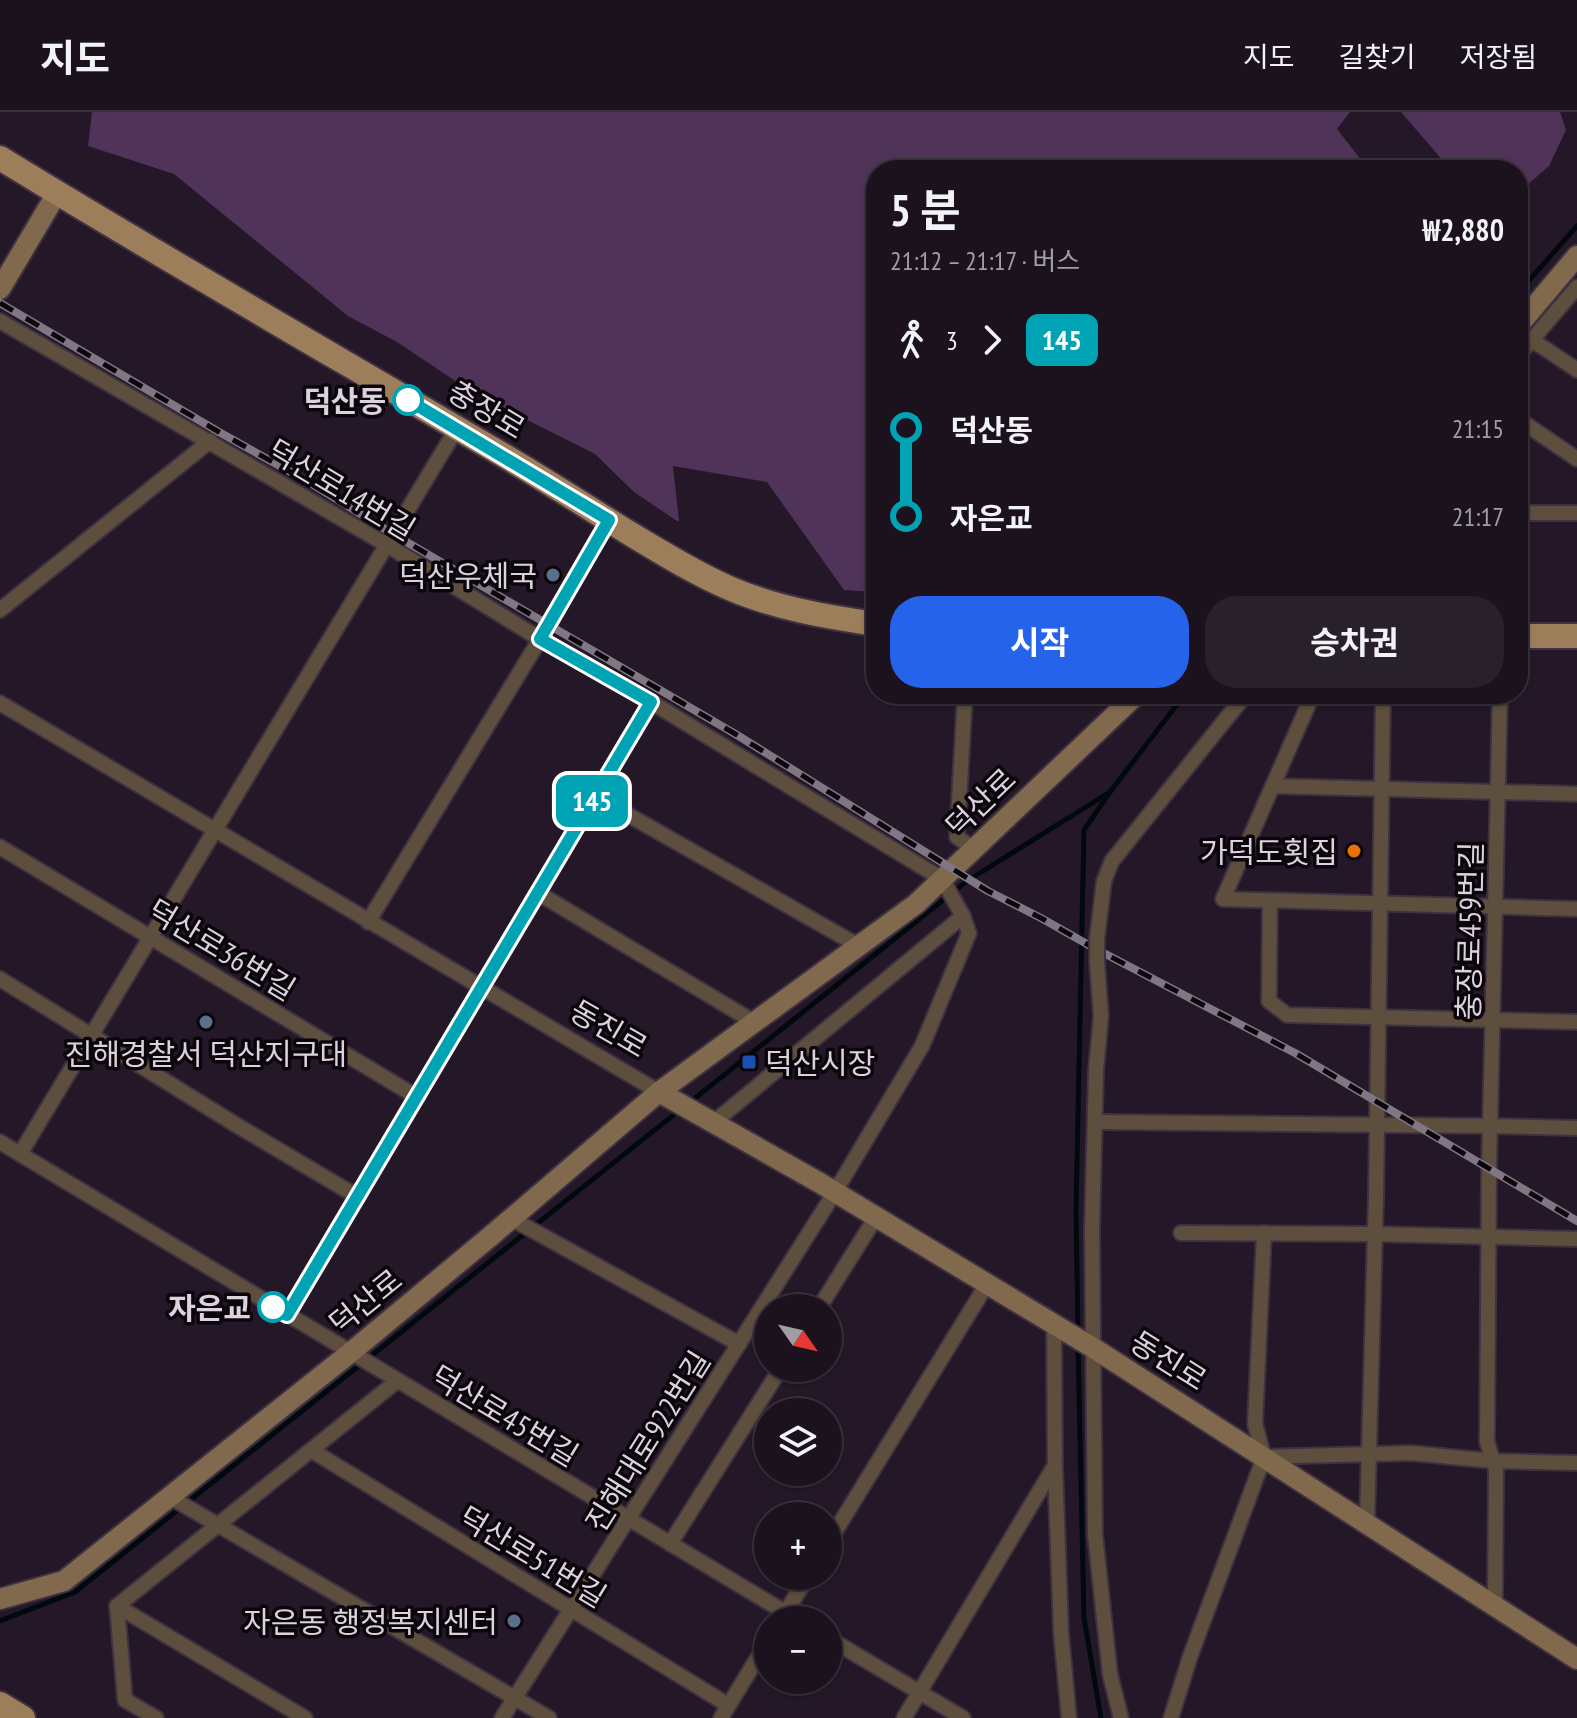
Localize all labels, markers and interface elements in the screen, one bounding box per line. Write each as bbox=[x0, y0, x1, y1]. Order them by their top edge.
text: 지도 bbox=[40, 33, 110, 82]
text: 지도 bbox=[1243, 38, 1294, 75]
text: 길찾기 bbox=[1338, 38, 1416, 75]
text: 저장됨 bbox=[1460, 38, 1537, 75]
text: 5 분 bbox=[890, 181, 961, 238]
text: ₩2,880 bbox=[1422, 210, 1504, 249]
text: 21:12 – 21:17 · 버스 bbox=[890, 244, 1080, 277]
icon: walk bbox=[890, 318, 934, 362]
icon: forward bbox=[970, 318, 1014, 362]
text: 145 bbox=[1042, 321, 1082, 358]
text: 3 bbox=[946, 324, 958, 357]
street label: 충장로 bbox=[441, 371, 533, 447]
place label: 덕산동 bbox=[303, 381, 386, 420]
marker: 덕산동 bbox=[393, 385, 423, 415]
text: 덕산동 bbox=[950, 410, 1033, 449]
text: 21:15 bbox=[1452, 412, 1504, 445]
street label: 덕산로14번길 bbox=[261, 430, 423, 548]
text: 자은교 bbox=[950, 498, 1033, 537]
text: 21:17 bbox=[1452, 500, 1504, 533]
place label: 덕산우체국 bbox=[399, 556, 537, 595]
marker: 덕산우체국 bbox=[544, 566, 562, 584]
button: 시작 bbox=[890, 596, 1189, 688]
button: 승차권 bbox=[1205, 596, 1504, 688]
street label: 덕산로 bbox=[937, 759, 1023, 845]
line badge: 145 bbox=[546, 775, 638, 827]
text: 145 bbox=[572, 782, 612, 819]
place label: 가덕도횟집 bbox=[1200, 832, 1338, 871]
street label: 충장로459번길 bbox=[1448, 841, 1490, 1021]
marker: 가덕도횟집 bbox=[1345, 842, 1363, 860]
street label: 덕산로36번길 bbox=[141, 890, 303, 1008]
street label: 동진로 bbox=[563, 990, 655, 1066]
marker: 진해경찰서 덕산지구대 bbox=[197, 1013, 215, 1031]
place label: 진해경찰서 덕산지구대 bbox=[65, 1034, 347, 1073]
place label: 덕산시장 bbox=[765, 1043, 875, 1082]
marker: 덕산시장 bbox=[740, 1053, 758, 1071]
street label: 덕산로 bbox=[321, 1260, 409, 1342]
place label: 자은교 bbox=[168, 1288, 251, 1327]
marker: 자은교 bbox=[258, 1292, 288, 1322]
north arrow bbox=[754, 1294, 842, 1382]
map controls bbox=[754, 1294, 842, 1694]
street label: 동진로 bbox=[1124, 1322, 1214, 1398]
street label: 진해대로922번길 bbox=[576, 1343, 718, 1539]
street label: 덕산로45번길 bbox=[424, 1356, 586, 1474]
button: layers bbox=[754, 1398, 842, 1486]
street label: 덕산로51번길 bbox=[452, 1497, 614, 1615]
button: + bbox=[754, 1502, 842, 1590]
place label: 자은동 행정복지센터 bbox=[243, 1602, 498, 1641]
button: − bbox=[754, 1606, 842, 1694]
marker: 자은동 행정복지센터 bbox=[505, 1612, 523, 1630]

